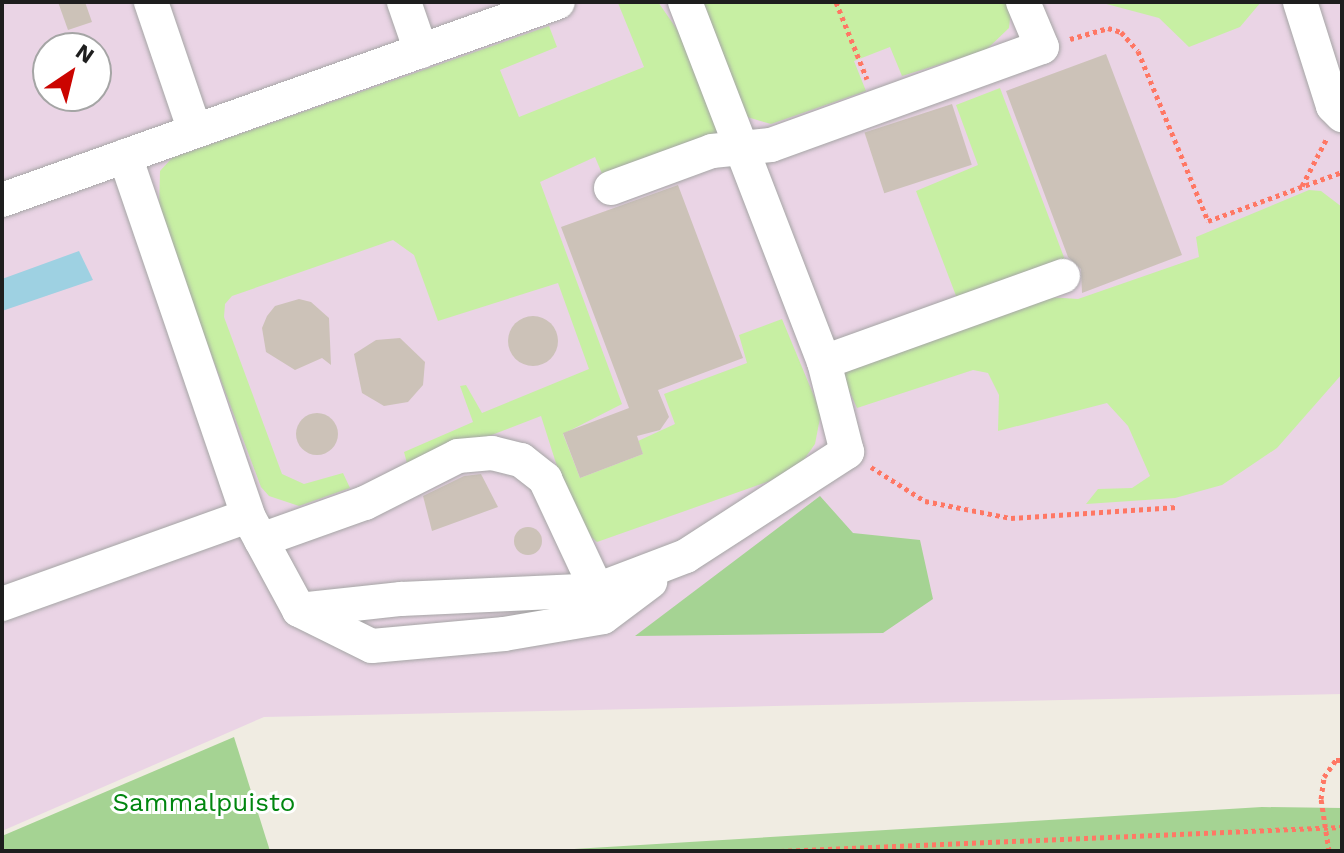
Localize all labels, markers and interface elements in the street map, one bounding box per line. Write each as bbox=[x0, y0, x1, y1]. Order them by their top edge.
north arrow bbox=[32, 32, 112, 112]
text: N bbox=[71, 39, 99, 68]
park label: Sammalpuisto bbox=[113, 787, 295, 819]

